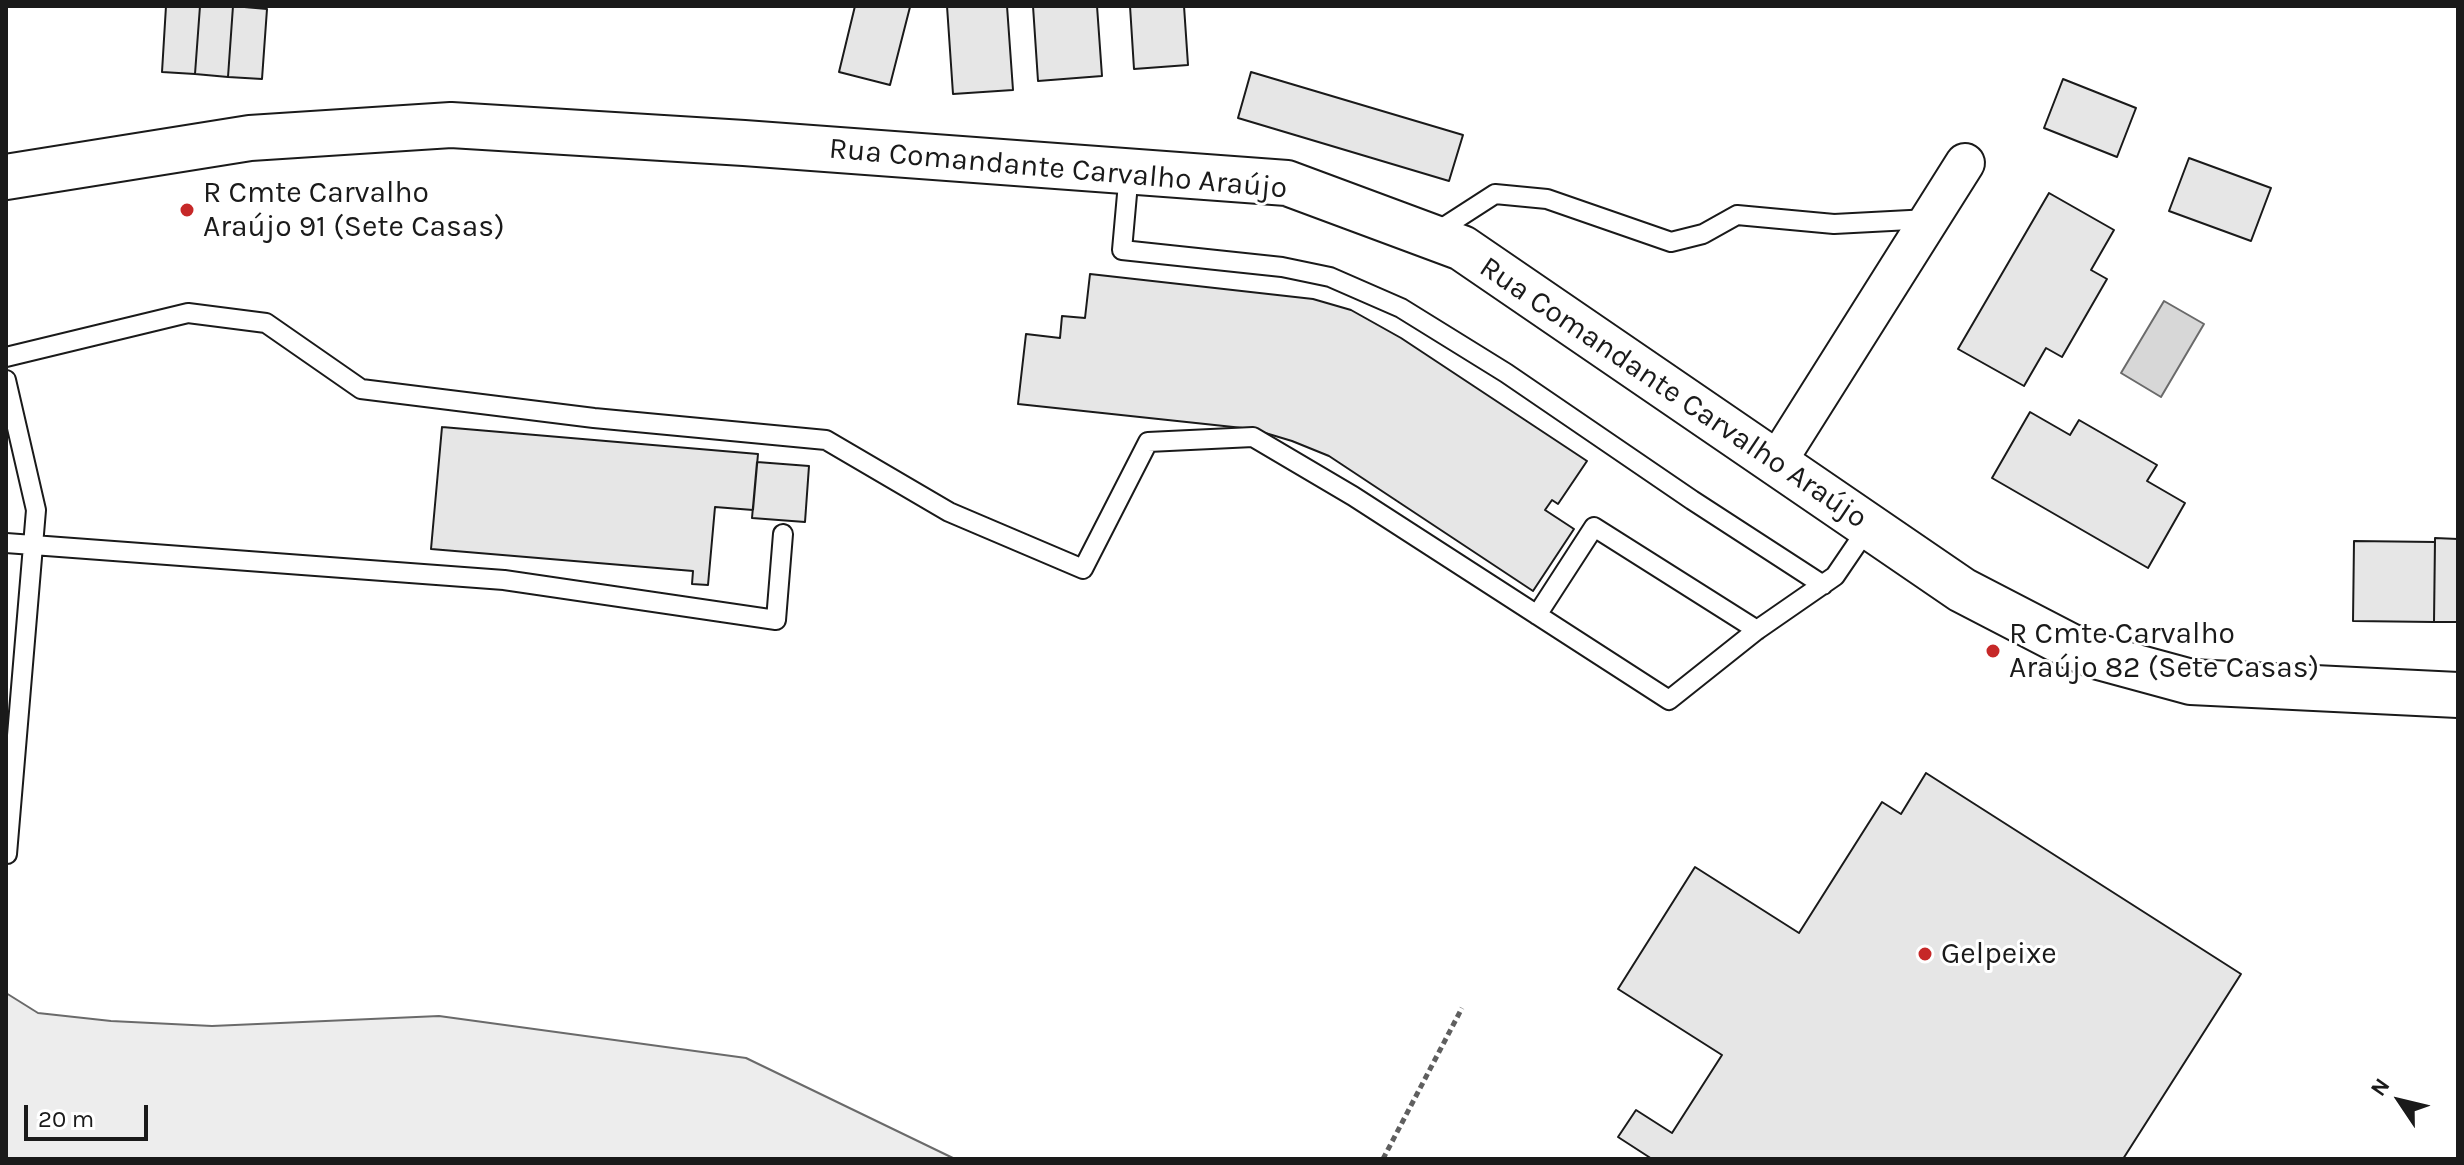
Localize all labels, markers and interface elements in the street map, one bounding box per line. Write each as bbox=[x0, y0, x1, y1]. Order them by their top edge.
street label: Rua Comandante Carvalho Araújo bbox=[827, 131, 1289, 207]
place label: R Cmte Carvalho Araújo 91 (Sete Casas) bbox=[203, 175, 505, 246]
marker: R Cmte Carvalho Araújo 91 (Sete Casas) bbox=[178, 201, 196, 219]
street label: Rua Comandante Carvalho Araújo bbox=[1472, 250, 1874, 536]
place label: R Cmte Carvalho Araújo 82 (Sete Casas) bbox=[2009, 616, 2319, 686]
marker: R Cmte Carvalho Araújo 82 (Sete Casas) bbox=[1984, 642, 2002, 660]
place label: Gelpeixe bbox=[1941, 936, 2057, 972]
marker: Gelpeixe bbox=[1916, 945, 1934, 963]
north arrow bbox=[2360, 1061, 2440, 1141]
text: N bbox=[2365, 1073, 2396, 1101]
scale bar bbox=[28, 1089, 152, 1139]
text: 20 m bbox=[38, 1105, 94, 1133]

